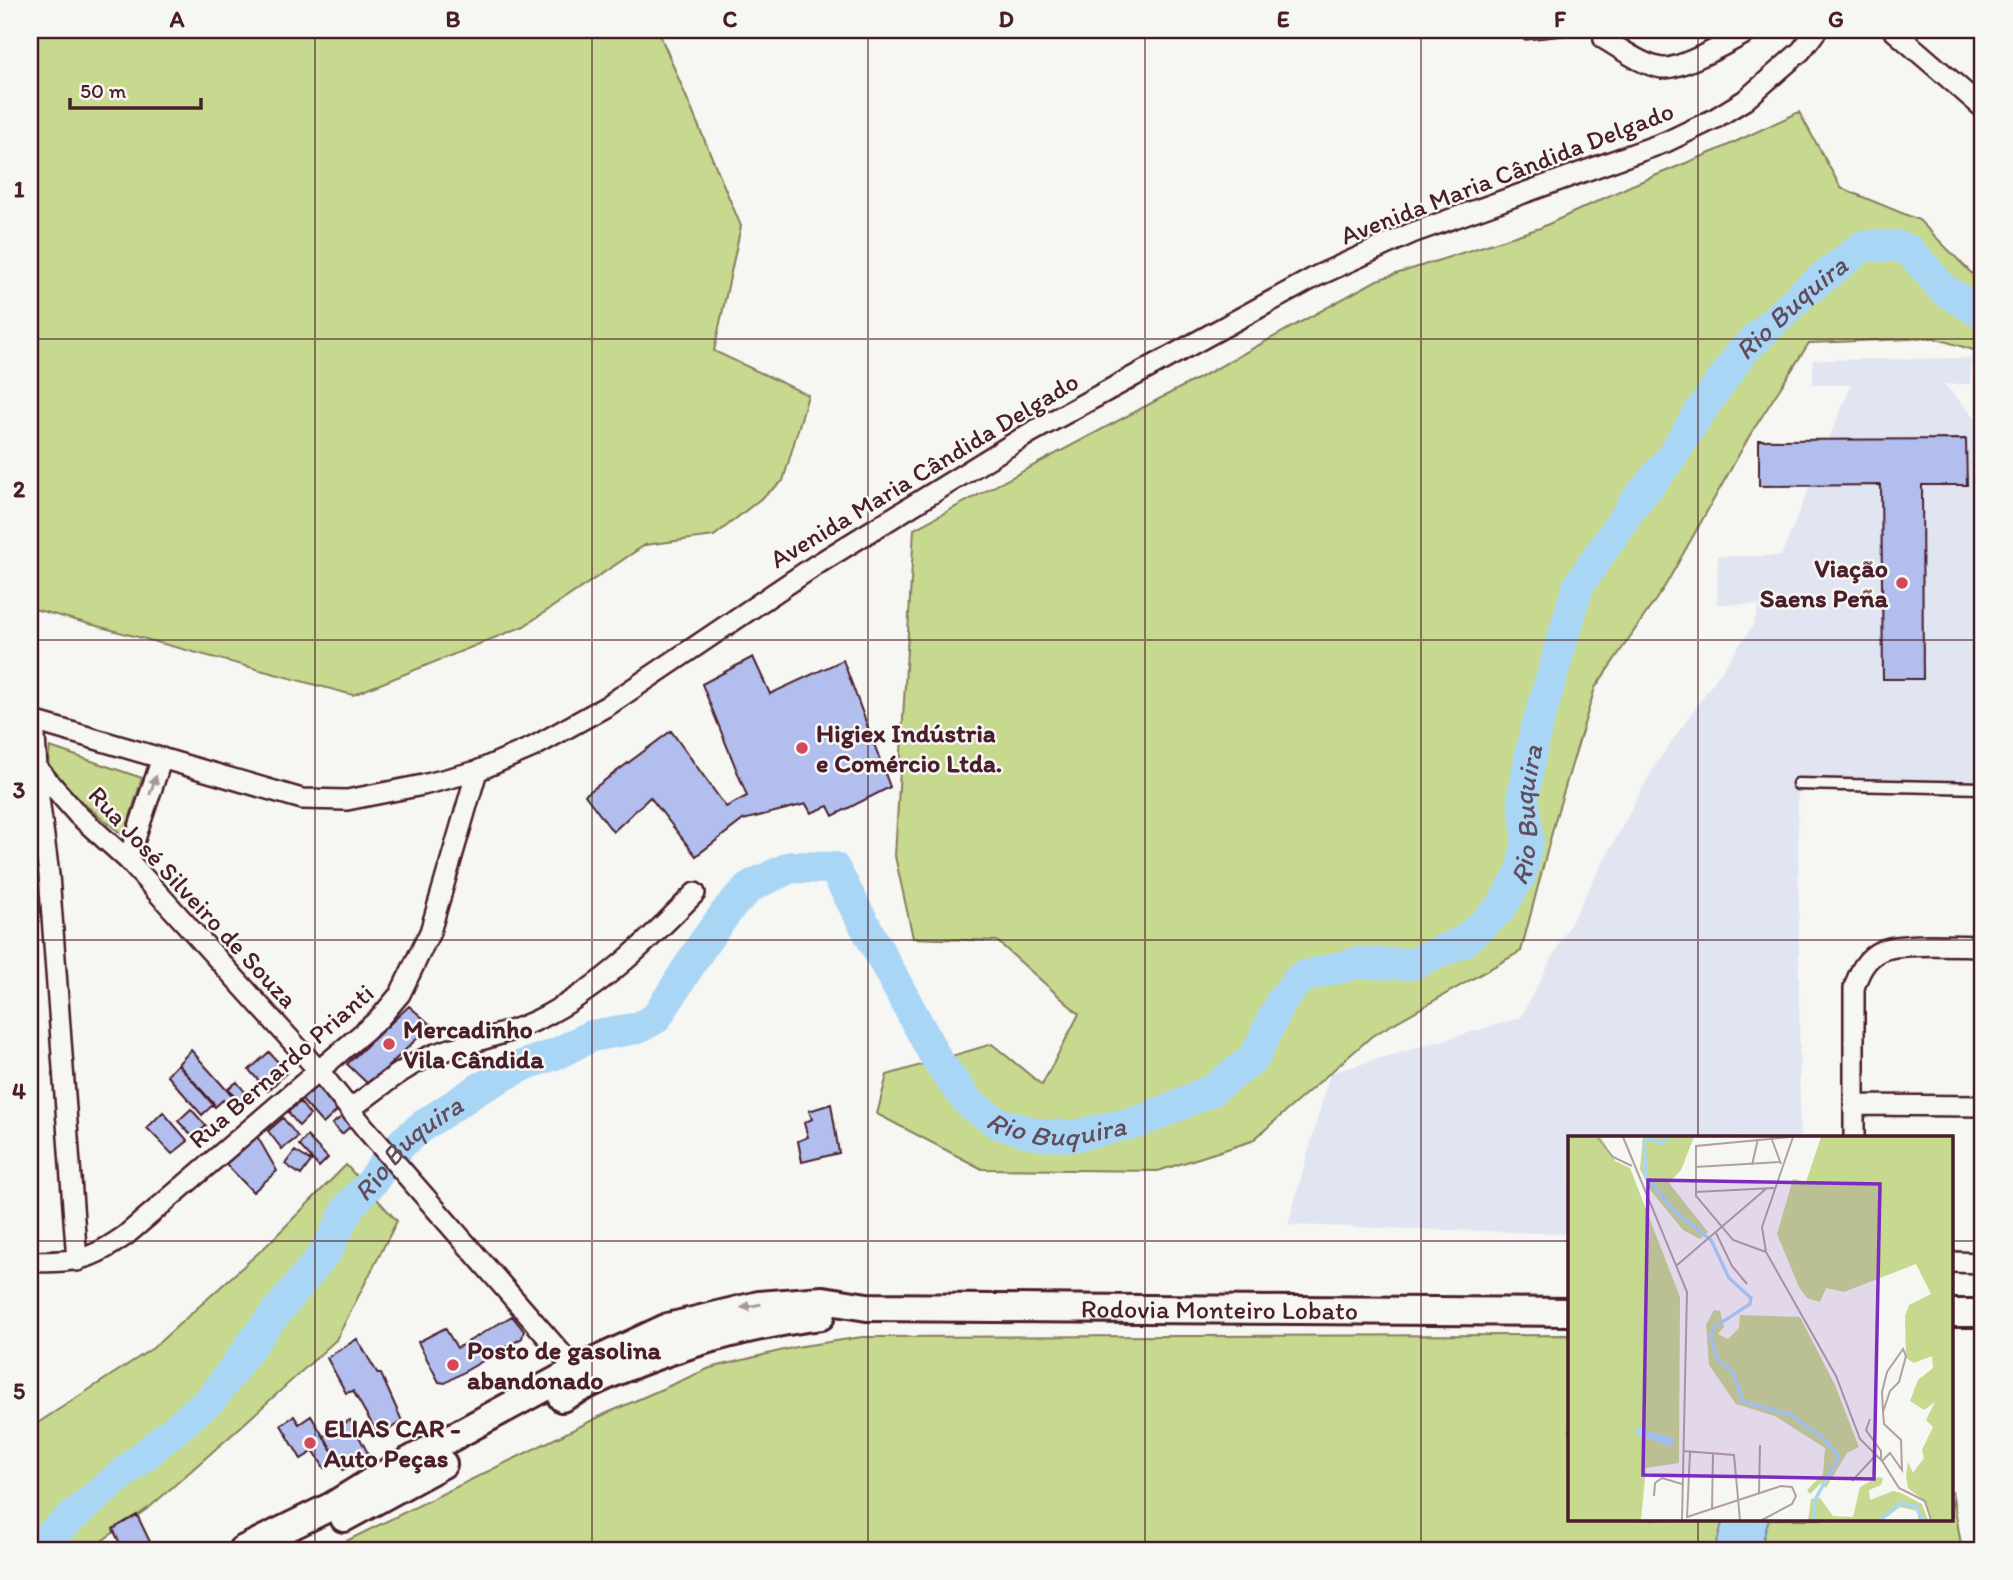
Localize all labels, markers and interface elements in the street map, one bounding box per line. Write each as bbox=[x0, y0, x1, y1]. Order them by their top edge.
text: A bbox=[169, 5, 185, 33]
text: B bbox=[446, 5, 461, 33]
text: C bbox=[723, 5, 738, 33]
text: D bbox=[998, 5, 1014, 33]
text: E bbox=[1277, 5, 1290, 33]
text: F bbox=[1554, 5, 1567, 33]
text: G bbox=[1828, 5, 1844, 33]
scale bar bbox=[70, 66, 201, 110]
text: 50 m bbox=[80, 78, 127, 103]
street label: Avenida Maria Cândida Delgado bbox=[1336, 95, 1678, 251]
text: 1 bbox=[14, 175, 25, 203]
water label: Rio Buquira bbox=[1728, 248, 1854, 367]
street label: Avenida Maria Cândida Delgado bbox=[764, 365, 1084, 575]
text: 2 bbox=[13, 475, 26, 503]
place label: Viação Saens Peña bbox=[1760, 552, 1888, 614]
marker: Viação Saens Peña bbox=[1894, 575, 1910, 591]
place label: Higiex Indústria e Comércio Ltda. bbox=[816, 717, 1002, 779]
marker: Higiex Indústria e Comércio Ltda. bbox=[794, 740, 810, 756]
water label: Rio Buquira bbox=[1502, 742, 1549, 891]
one-way arrow bbox=[148, 775, 159, 796]
text: 3 bbox=[13, 776, 26, 804]
street label: Rua José Silveiro de Souza bbox=[82, 779, 304, 1015]
street label: Rua Bernardo Prianti bbox=[182, 977, 380, 1155]
place label: Mercadinho Vila Cândida bbox=[403, 1013, 544, 1075]
marker: Mercadinho Vila Cândida bbox=[381, 1036, 397, 1052]
text: 4 bbox=[12, 1077, 26, 1105]
water label: Rio Buquira bbox=[346, 1087, 469, 1208]
water label: Rio Buquira bbox=[980, 1103, 1129, 1154]
inset map bbox=[1568, 1136, 1954, 1520]
street label: Rodovia Monteiro Lobato bbox=[1081, 1293, 1358, 1326]
one-way arrow bbox=[740, 1301, 762, 1312]
place label: Posto de gasolina abandonado bbox=[467, 1334, 662, 1396]
marker: Posto de gasolina abandonado bbox=[445, 1357, 461, 1373]
text: 5 bbox=[13, 1377, 25, 1405]
place label: ELIAS CAR - Auto Peças bbox=[323, 1412, 461, 1474]
marker: ELIAS CAR - Auto Peças bbox=[302, 1435, 318, 1451]

